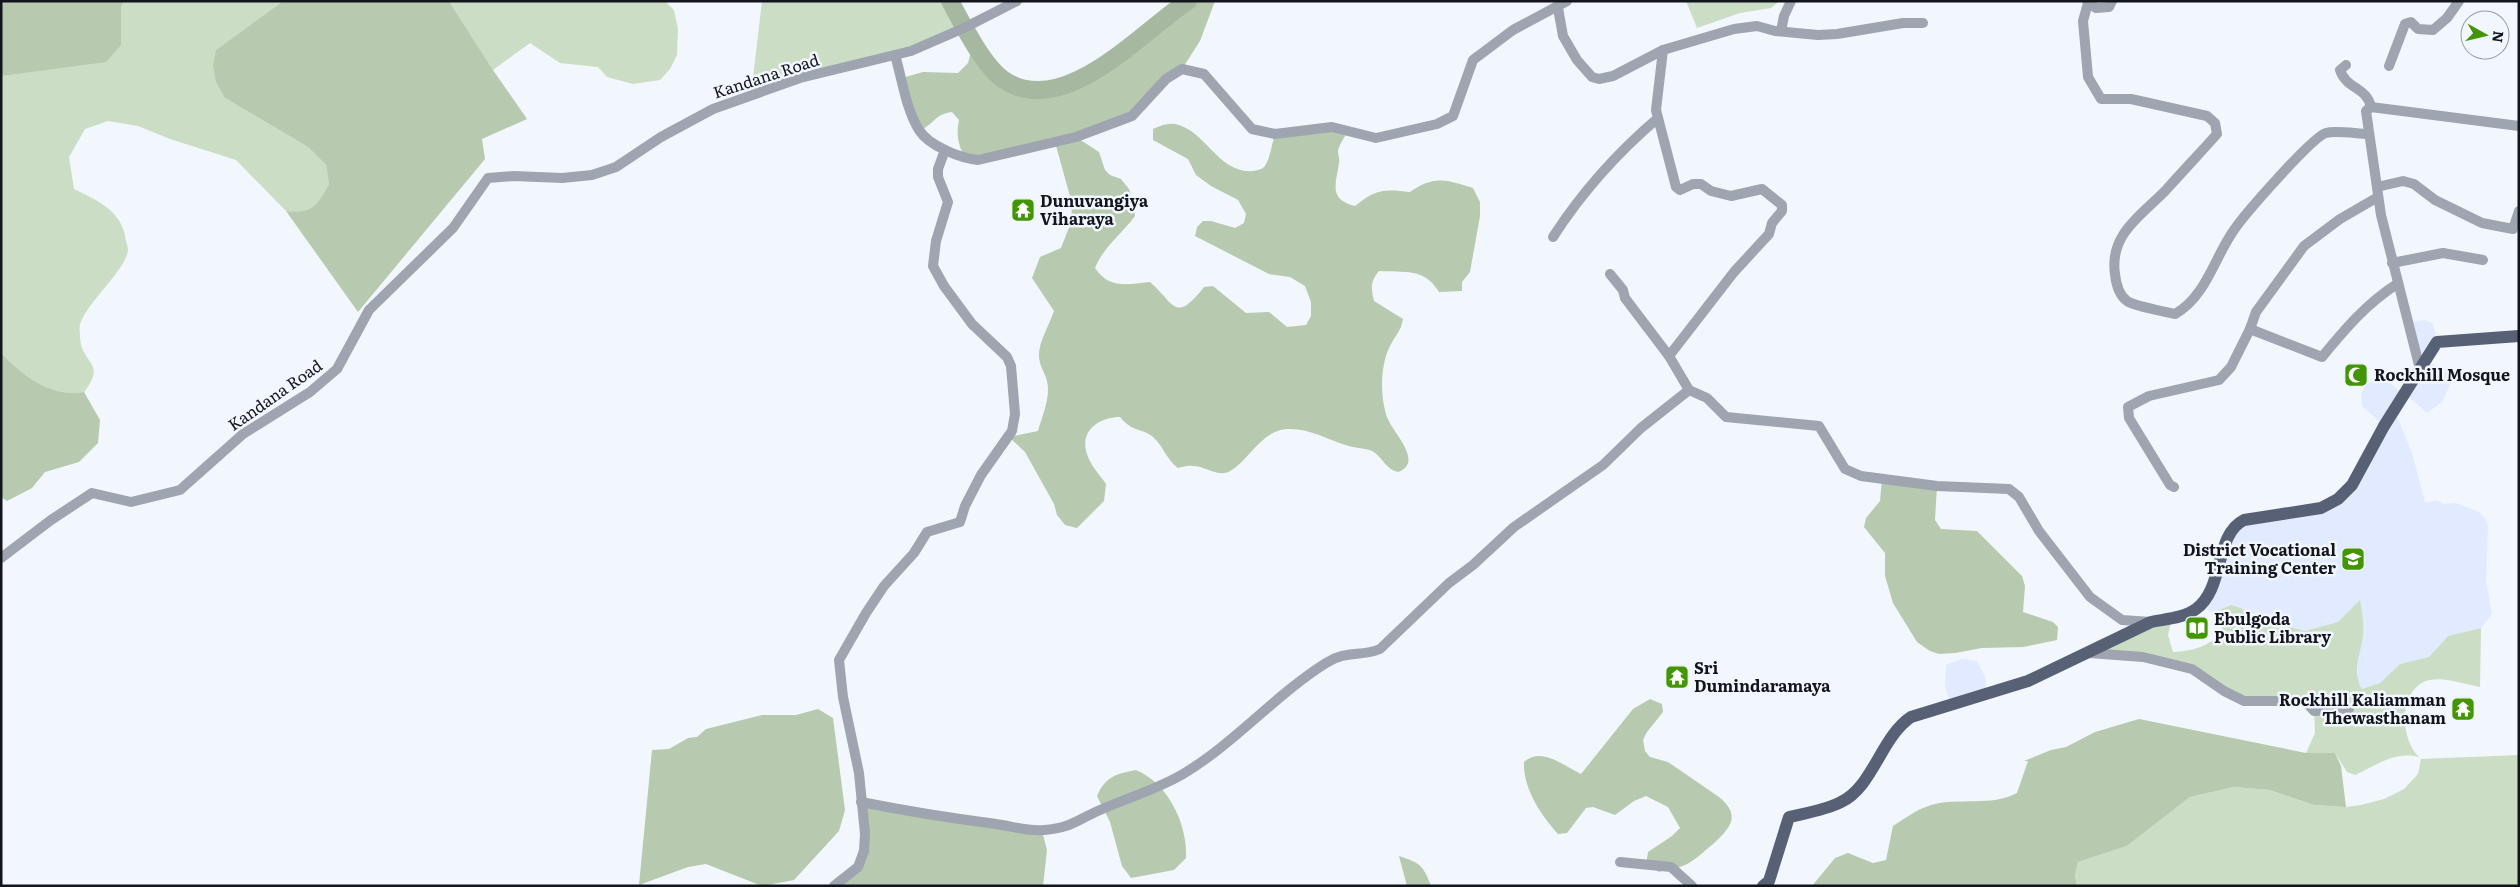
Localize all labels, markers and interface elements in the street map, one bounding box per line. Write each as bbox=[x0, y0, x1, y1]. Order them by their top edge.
north arrow bbox=[2460, 10, 2510, 60]
text: N bbox=[2488, 30, 2510, 44]
street label: Kandana Road bbox=[710, 47, 822, 104]
place label: Dunuvangiya Viharaya bbox=[1040, 188, 1149, 230]
temple icon: Dunuvangiya Viharaya bbox=[1010, 197, 1036, 223]
street label: Kandana Road bbox=[222, 353, 327, 436]
mosque icon: Rockhill Mosque bbox=[2343, 362, 2369, 388]
place label: Rockhill Mosque bbox=[2374, 362, 2510, 386]
place label: District Vocational Training Center bbox=[2183, 537, 2336, 579]
school or university icon: District Vocational Training Center bbox=[2340, 546, 2366, 572]
place label: Ebulgoda Public Library bbox=[2214, 606, 2331, 648]
library icon: Ebulgoda Public Library bbox=[2184, 615, 2210, 641]
place label: Sri Dumindaramaya bbox=[1694, 655, 1831, 697]
temple icon: Sri Dumindaramaya bbox=[1664, 664, 1690, 690]
place label: Rockhill Kaliamman Thewasthanam bbox=[2279, 687, 2446, 729]
temple icon: Rockhill Kaliamman Thewasthanam bbox=[2450, 696, 2476, 722]

